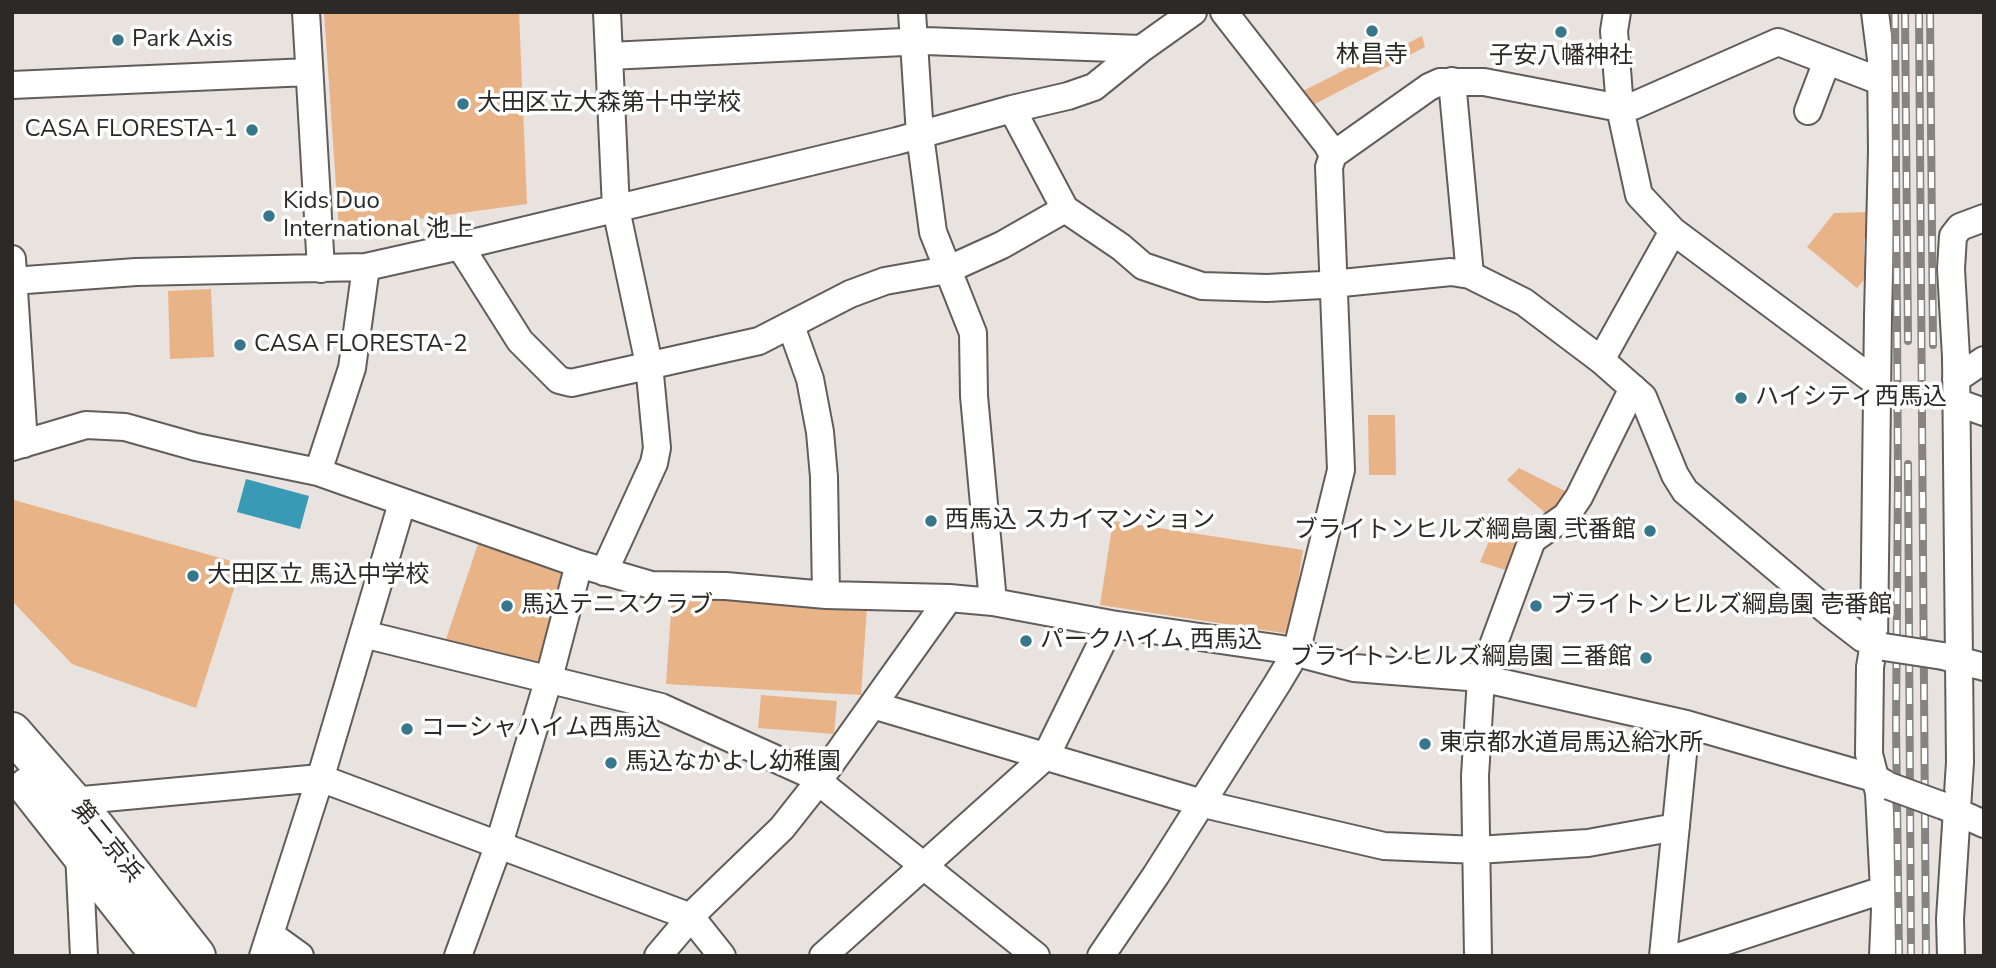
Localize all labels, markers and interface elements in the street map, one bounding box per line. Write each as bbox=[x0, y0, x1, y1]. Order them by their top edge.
marker: 林昌寺 bbox=[1364, 23, 1380, 39]
marker: 子安八幡神社 bbox=[1553, 24, 1569, 40]
place label: Park Axis bbox=[132, 26, 233, 54]
marker: Park Axis bbox=[110, 32, 126, 48]
place label: 林昌寺 bbox=[1336, 42, 1408, 70]
place label: 子安八幡神社 bbox=[1489, 43, 1633, 71]
place label: 大田区立大森第十中学校 bbox=[477, 90, 741, 118]
marker: 大田区立大森第十中学校 bbox=[455, 96, 471, 112]
place label: CASA FLORESTA-1 bbox=[24, 116, 238, 144]
marker: CASA FLORESTA-1 bbox=[244, 122, 260, 138]
place label: Kids Duo International 池上 bbox=[283, 188, 474, 244]
marker: Kids Duo International 池上 bbox=[261, 208, 277, 224]
place label: CASA FLORESTA-2 bbox=[254, 331, 468, 359]
marker: CASA FLORESTA-2 bbox=[232, 337, 248, 353]
place label: ハイシティ西馬込 bbox=[1755, 384, 1947, 412]
marker: ハイシティ西馬込 bbox=[1733, 390, 1749, 406]
place label: 西馬込 スカイマンション bbox=[945, 507, 1215, 535]
marker: 西馬込 スカイマンション bbox=[923, 513, 939, 529]
place label: ブライトンヒルズ綱島園 弐番館 bbox=[1294, 517, 1636, 545]
marker: ブライトンヒルズ綱島園 弐番館 bbox=[1642, 523, 1658, 539]
place label: 大田区立 馬込中学校 bbox=[207, 562, 429, 590]
marker: 大田区立 馬込中学校 bbox=[185, 568, 201, 584]
place label: 馬込テニスクラブ bbox=[521, 592, 713, 620]
place label: ブライトンヒルズ綱島園 壱番館 bbox=[1550, 592, 1892, 620]
marker: 馬込テニスクラブ bbox=[499, 598, 515, 614]
marker: ブライトンヒルズ綱島園 壱番館 bbox=[1528, 598, 1544, 614]
place label: パークハイム 西馬込 bbox=[1040, 627, 1262, 655]
marker: パークハイム 西馬込 bbox=[1018, 633, 1034, 649]
place label: ブライトンヒルズ綱島園 三番館 bbox=[1290, 644, 1632, 672]
marker: ブライトンヒルズ綱島園 三番館 bbox=[1638, 650, 1654, 666]
place label: コーシャハイム西馬込 bbox=[421, 715, 661, 743]
marker: コーシャハイム西馬込 bbox=[399, 721, 415, 737]
place label: 東京都水道局馬込給水所 bbox=[1439, 730, 1703, 758]
marker: 東京都水道局馬込給水所 bbox=[1417, 736, 1433, 752]
place label: 馬込なかよし幼稚園 bbox=[625, 749, 841, 777]
marker: 馬込なかよし幼稚園 bbox=[603, 755, 619, 771]
street label: 第二京浜 bbox=[65, 796, 147, 888]

